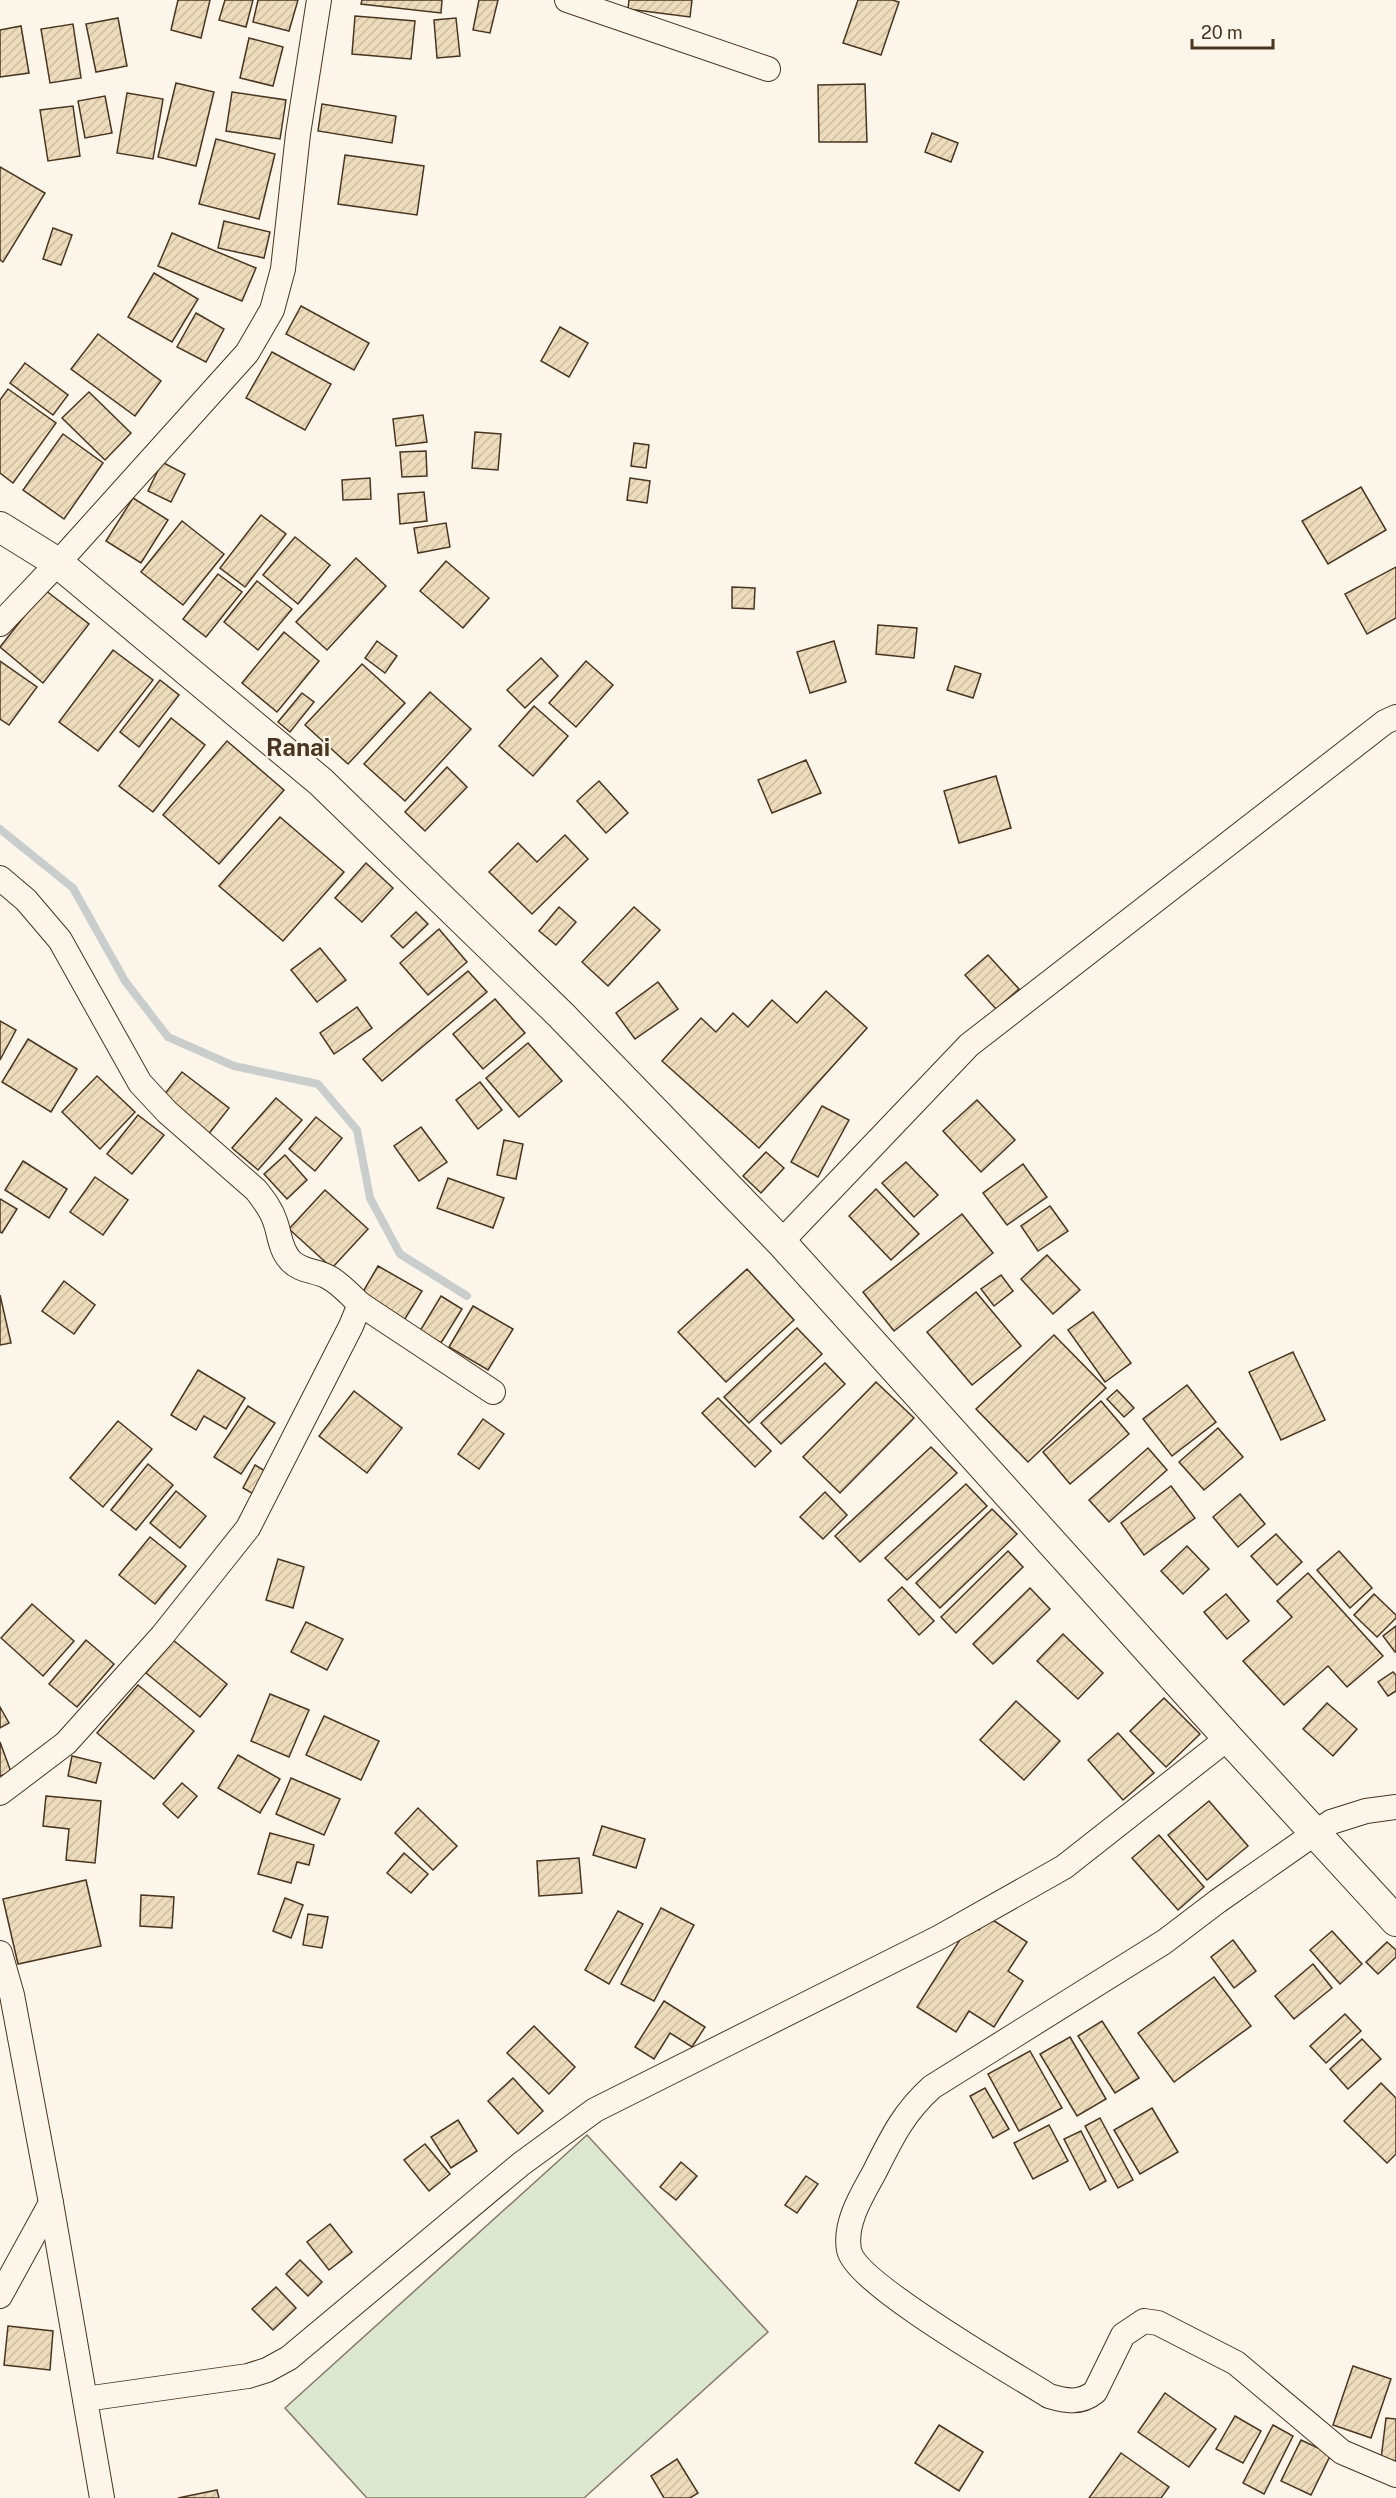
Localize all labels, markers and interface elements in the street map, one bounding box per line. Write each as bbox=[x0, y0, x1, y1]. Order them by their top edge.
scale bar bbox=[1192, 12, 1273, 50]
text: 20 m bbox=[1201, 22, 1243, 43]
district label: Ranai bbox=[266, 733, 330, 761]

